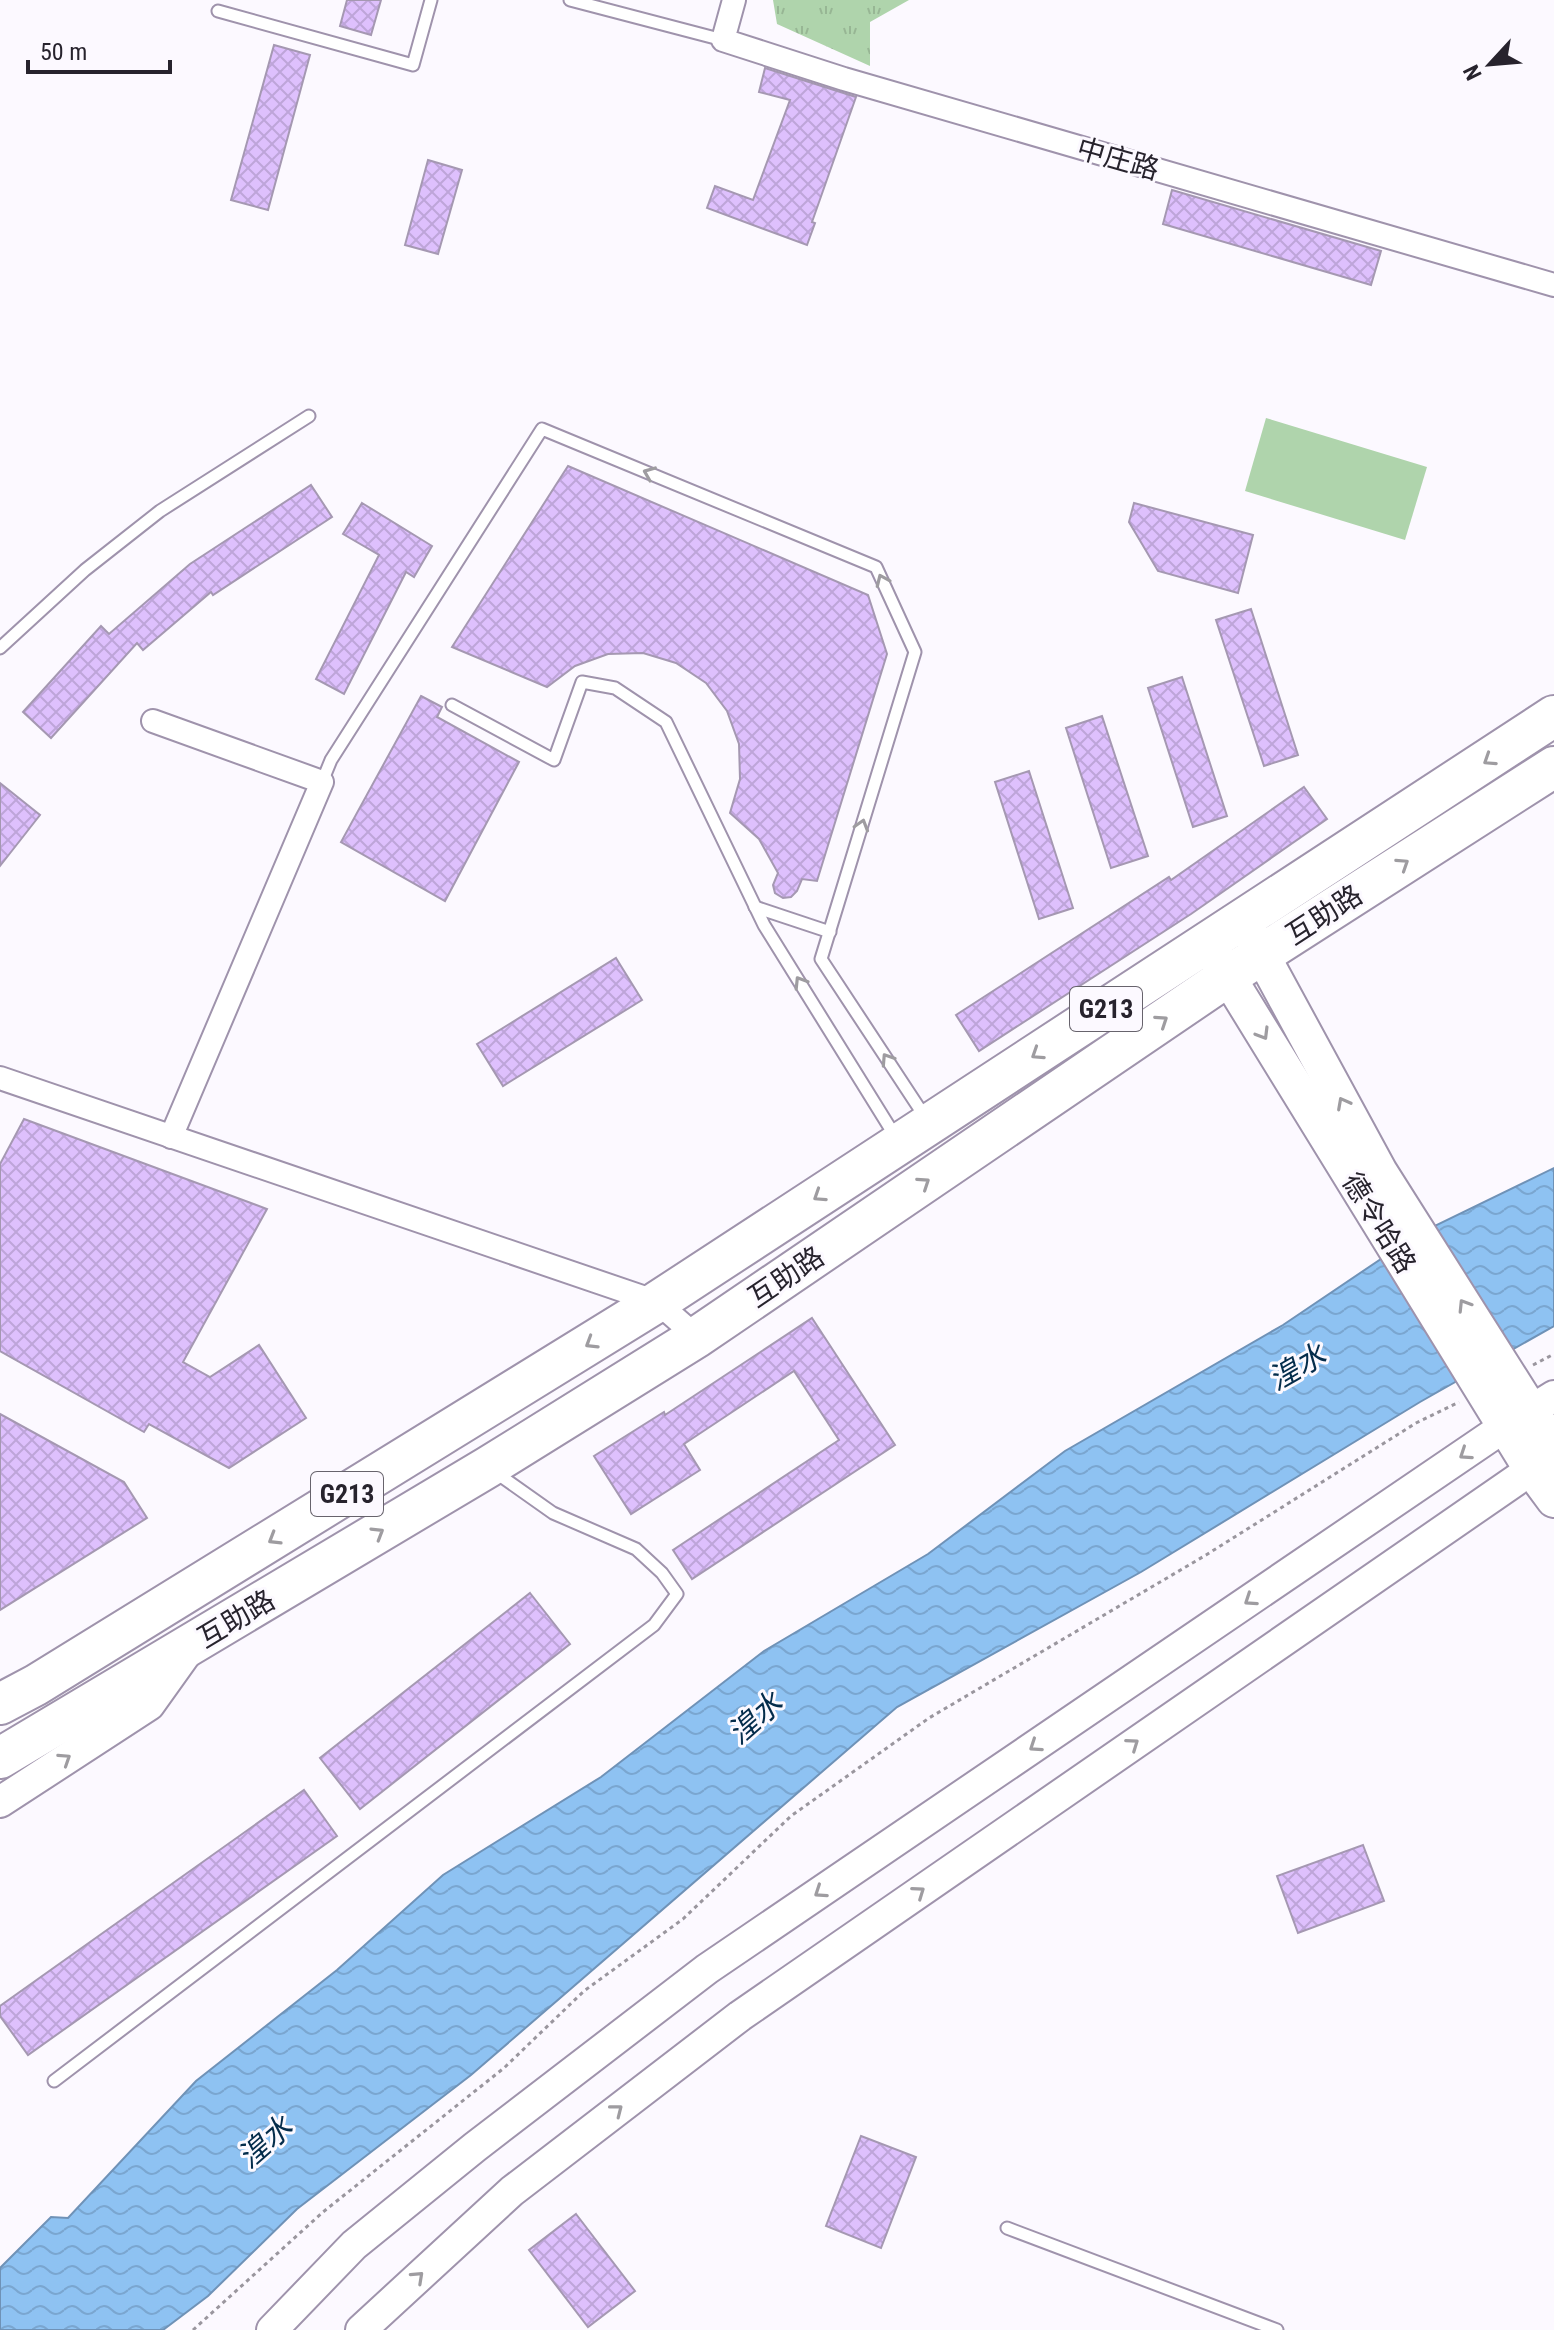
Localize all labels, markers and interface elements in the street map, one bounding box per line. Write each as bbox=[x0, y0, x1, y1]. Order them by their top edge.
scale bar bbox=[28, 24, 170, 74]
north arrow bbox=[1450, 24, 1530, 104]
text: 50 m bbox=[40, 38, 87, 66]
text: N bbox=[1458, 61, 1487, 84]
street label: 中庄路 bbox=[1073, 132, 1163, 186]
one-way arrow bbox=[643, 466, 657, 483]
one-way arrow bbox=[876, 573, 892, 588]
one-way arrow bbox=[1484, 750, 1498, 765]
one-way arrow bbox=[853, 818, 869, 832]
one-way arrow bbox=[1394, 858, 1409, 873]
street label: 互助路 bbox=[1280, 878, 1368, 952]
one-way arrow bbox=[794, 976, 809, 991]
road number: G213 bbox=[1070, 987, 1142, 1031]
one-way arrow bbox=[1153, 1016, 1168, 1031]
one-way arrow bbox=[1253, 1025, 1269, 1040]
one-way arrow bbox=[1031, 1045, 1046, 1060]
one-way arrow bbox=[882, 1053, 897, 1068]
one-way arrow bbox=[1338, 1097, 1353, 1112]
street label: 德令哈路 bbox=[1335, 1167, 1423, 1279]
one-way arrow bbox=[915, 1178, 929, 1193]
one-way arrow bbox=[813, 1187, 828, 1202]
street label: 互助路 bbox=[742, 1240, 830, 1314]
one-way arrow bbox=[1458, 1300, 1473, 1314]
one-way arrow bbox=[585, 1334, 599, 1349]
water label: 湟水 bbox=[1262, 1336, 1333, 1397]
one-way arrow bbox=[1460, 1444, 1474, 1459]
road number: G213 bbox=[311, 1472, 383, 1516]
one-way arrow bbox=[369, 1527, 384, 1543]
one-way arrow bbox=[268, 1529, 283, 1545]
street label: 互助路 bbox=[191, 1583, 281, 1655]
one-way arrow bbox=[1244, 1590, 1259, 1605]
water label: 湟水 bbox=[721, 1684, 791, 1751]
one-way arrow bbox=[1029, 1736, 1044, 1751]
one-way arrow bbox=[1124, 1739, 1138, 1754]
one-way arrow bbox=[57, 1754, 71, 1769]
one-way arrow bbox=[814, 1882, 829, 1897]
one-way arrow bbox=[910, 1887, 924, 1902]
one-way arrow bbox=[608, 2105, 623, 2119]
water label: 湟水 bbox=[231, 2108, 301, 2175]
one-way arrow bbox=[409, 2272, 424, 2286]

